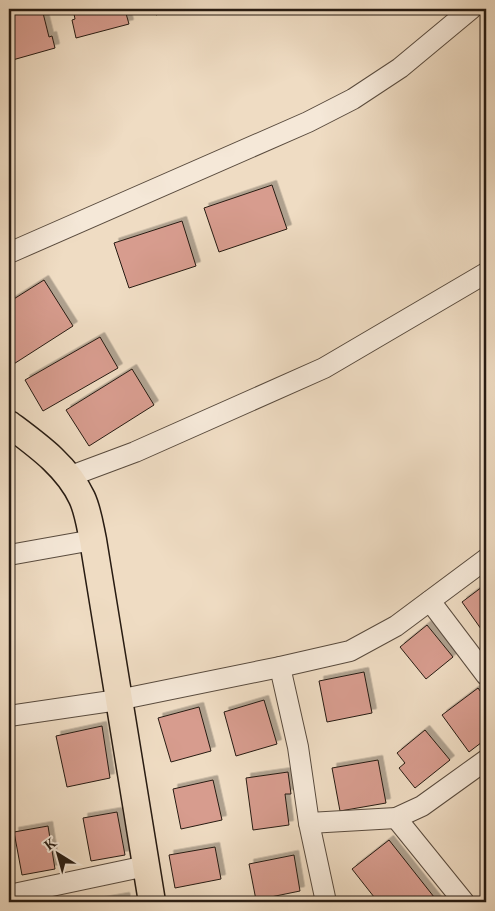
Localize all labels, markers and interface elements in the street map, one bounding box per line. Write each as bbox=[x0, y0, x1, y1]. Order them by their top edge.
north arrow bbox=[32, 828, 82, 878]
text: K bbox=[40, 833, 61, 855]

